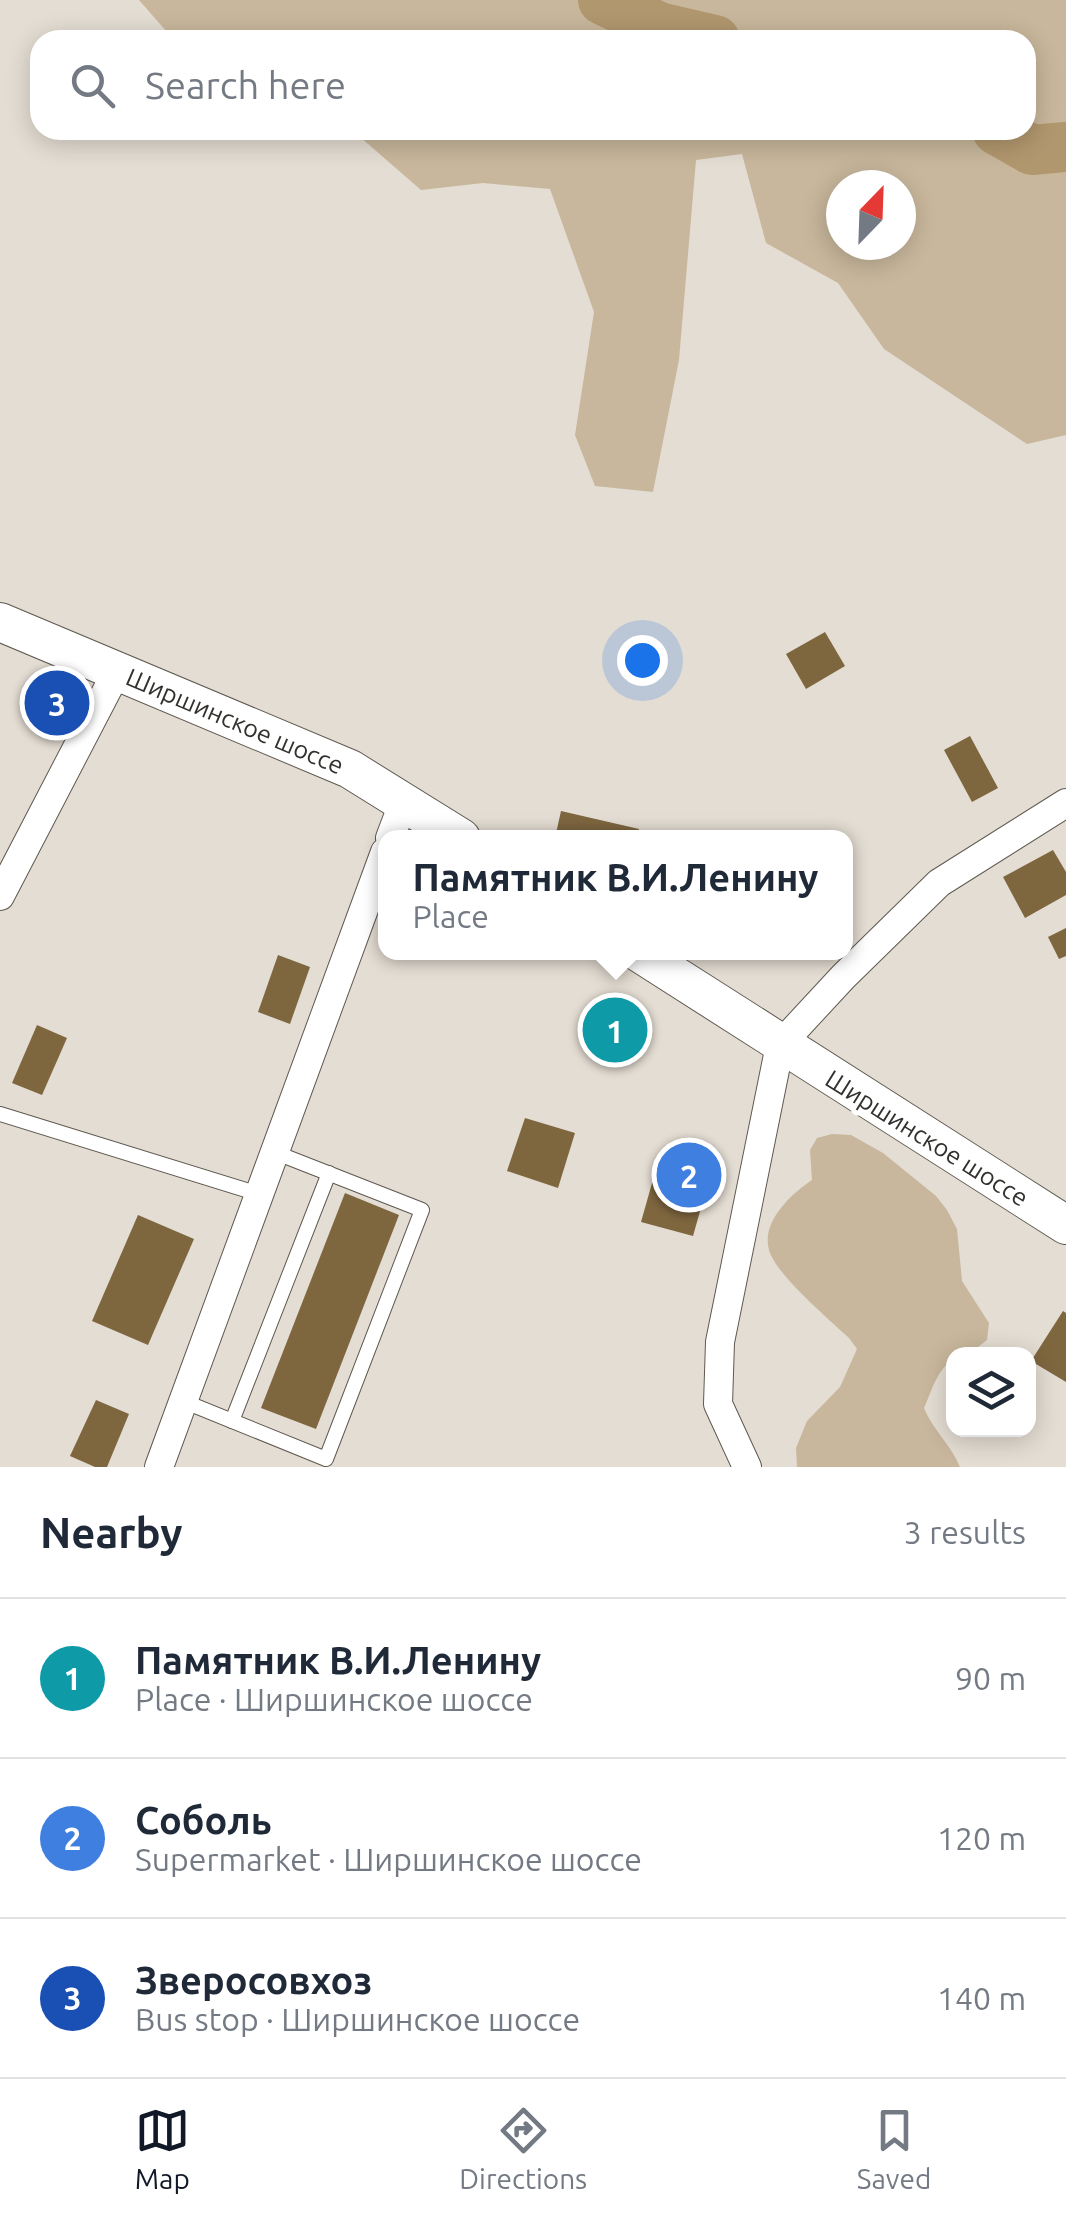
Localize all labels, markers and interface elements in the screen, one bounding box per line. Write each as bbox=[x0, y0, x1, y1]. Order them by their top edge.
search box bbox=[30, 30, 1036, 140]
icon: search bbox=[65, 58, 120, 113]
text: Search here bbox=[145, 64, 346, 106]
north arrow bbox=[826, 170, 916, 260]
your location bbox=[617, 635, 668, 686]
street label: Ширшинское шоссе bbox=[122, 662, 348, 780]
pin: 3 bbox=[24, 666, 90, 740]
popup bbox=[378, 830, 853, 960]
text: Памятник В.И.Ленину bbox=[412, 856, 819, 898]
text: Place bbox=[412, 898, 489, 934]
pin: 1 bbox=[582, 992, 648, 1068]
street label: Ширшинское шоссе bbox=[821, 1064, 1033, 1212]
pin: 2 bbox=[656, 1138, 722, 1212]
map controls bbox=[946, 1347, 1036, 1437]
button: layers bbox=[946, 1347, 1036, 1437]
text: Nearby bbox=[40, 1509, 183, 1556]
text: 3 results bbox=[904, 1514, 1026, 1550]
text: Памятник В.И.Ленину bbox=[135, 1639, 541, 1681]
text: 1 bbox=[63, 1660, 82, 1696]
text: 90 m bbox=[955, 1660, 1026, 1696]
text: Place · Ширшинское шоссе bbox=[135, 1681, 533, 1717]
text: Соболь bbox=[135, 1799, 272, 1841]
text: 2 bbox=[63, 1820, 82, 1856]
text: 120 m bbox=[937, 1820, 1026, 1856]
text: Supermarket · Ширшинское шоссе bbox=[135, 1841, 642, 1877]
text: Зверосовхоз bbox=[135, 1959, 372, 2001]
text: 3 bbox=[63, 1980, 82, 2016]
text: 140 m bbox=[937, 1980, 1026, 2016]
text: Bus stop · Ширшинское шоссе bbox=[135, 2001, 580, 2037]
tab: Map bbox=[135, 2103, 190, 2194]
tab: Directions bbox=[459, 2103, 587, 2194]
tab: Saved bbox=[857, 2103, 931, 2194]

